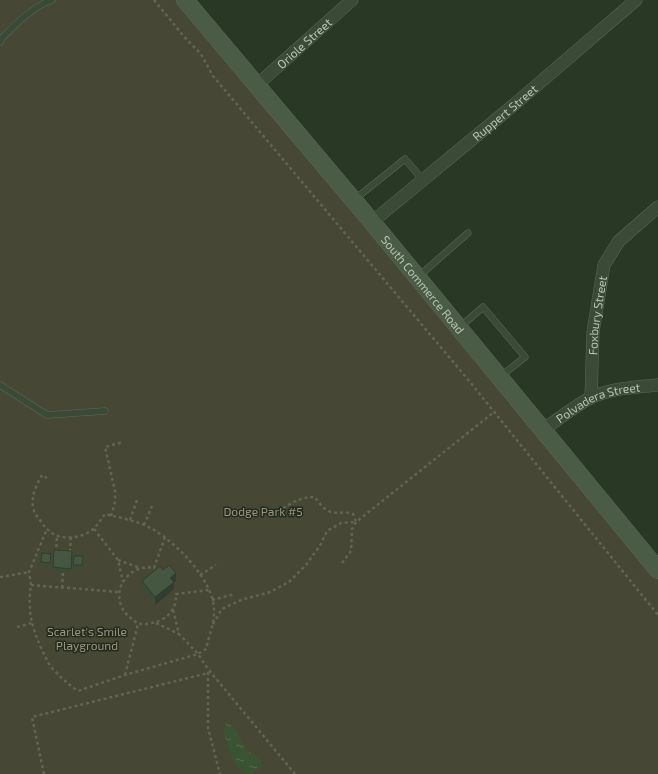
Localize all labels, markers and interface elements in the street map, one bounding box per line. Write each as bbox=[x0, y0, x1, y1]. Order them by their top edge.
street label: Oriole Street bbox=[274, 15, 335, 71]
street label: Ruppert Street bbox=[469, 81, 540, 143]
street label: South Commerce Road bbox=[379, 232, 468, 336]
street label: Foxbury Street bbox=[585, 274, 609, 355]
street label: Polvadera Street bbox=[553, 380, 641, 425]
park label: Dodge Park #5 bbox=[223, 504, 303, 518]
park label: Scarlet's Smile Playground bbox=[47, 624, 127, 652]

